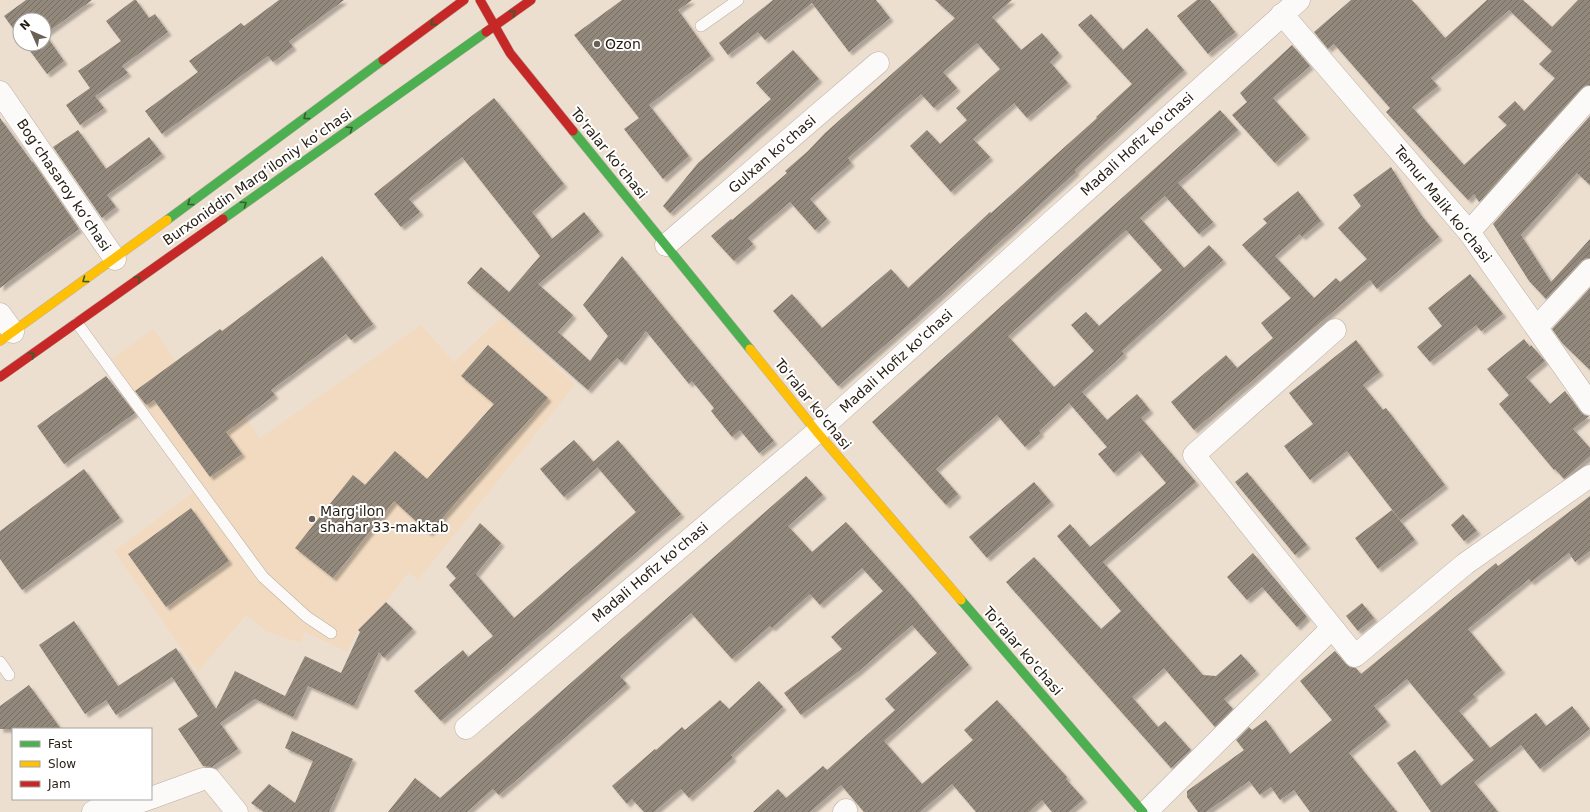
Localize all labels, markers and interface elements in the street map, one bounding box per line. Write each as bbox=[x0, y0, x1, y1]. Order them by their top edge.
one-way arrow bbox=[508, 11, 515, 18]
north arrow bbox=[12, 12, 52, 52]
text: N bbox=[17, 17, 33, 33]
one-way arrow bbox=[430, 18, 437, 25]
place label: Ozon bbox=[605, 36, 641, 52]
marker: Ozon bbox=[592, 39, 602, 49]
street label: Madali Hofiz ko'chasi bbox=[1077, 89, 1197, 199]
street label: To'ralar ko'chasi bbox=[567, 104, 650, 202]
street label: Burxoniddin Marg’iloniy ko’chasi bbox=[160, 106, 354, 248]
street label: Gulxan ko'chasi bbox=[725, 112, 819, 196]
one-way arrow bbox=[303, 113, 310, 120]
street label: Bogʻchasaroy koʻchasi bbox=[14, 116, 114, 254]
one-way arrow bbox=[346, 126, 353, 134]
street label: Temur Malik koʻchasi bbox=[1390, 142, 1495, 266]
one-way arrow bbox=[188, 198, 195, 205]
one-way arrow bbox=[240, 201, 247, 209]
one-way arrow bbox=[83, 275, 90, 282]
one-way arrow bbox=[134, 276, 141, 284]
street label: Madali Hofiz ko'chasi bbox=[836, 306, 956, 416]
one-way arrow bbox=[28, 352, 35, 360]
street label: To'ralar ko'chasi bbox=[771, 355, 854, 453]
place label: Marg'ilon shahar 33-maktab bbox=[320, 503, 449, 535]
marker: Marg'ilon shahar 33-maktab bbox=[307, 514, 317, 524]
street label: Madali Hofiz ko'chasi bbox=[589, 519, 711, 625]
street label: To'ralar ko'chasi bbox=[980, 603, 1066, 698]
legend bbox=[12, 728, 152, 800]
text: Fast bbox=[48, 737, 72, 751]
text: Slow bbox=[48, 757, 76, 771]
text: Jam bbox=[47, 777, 71, 791]

